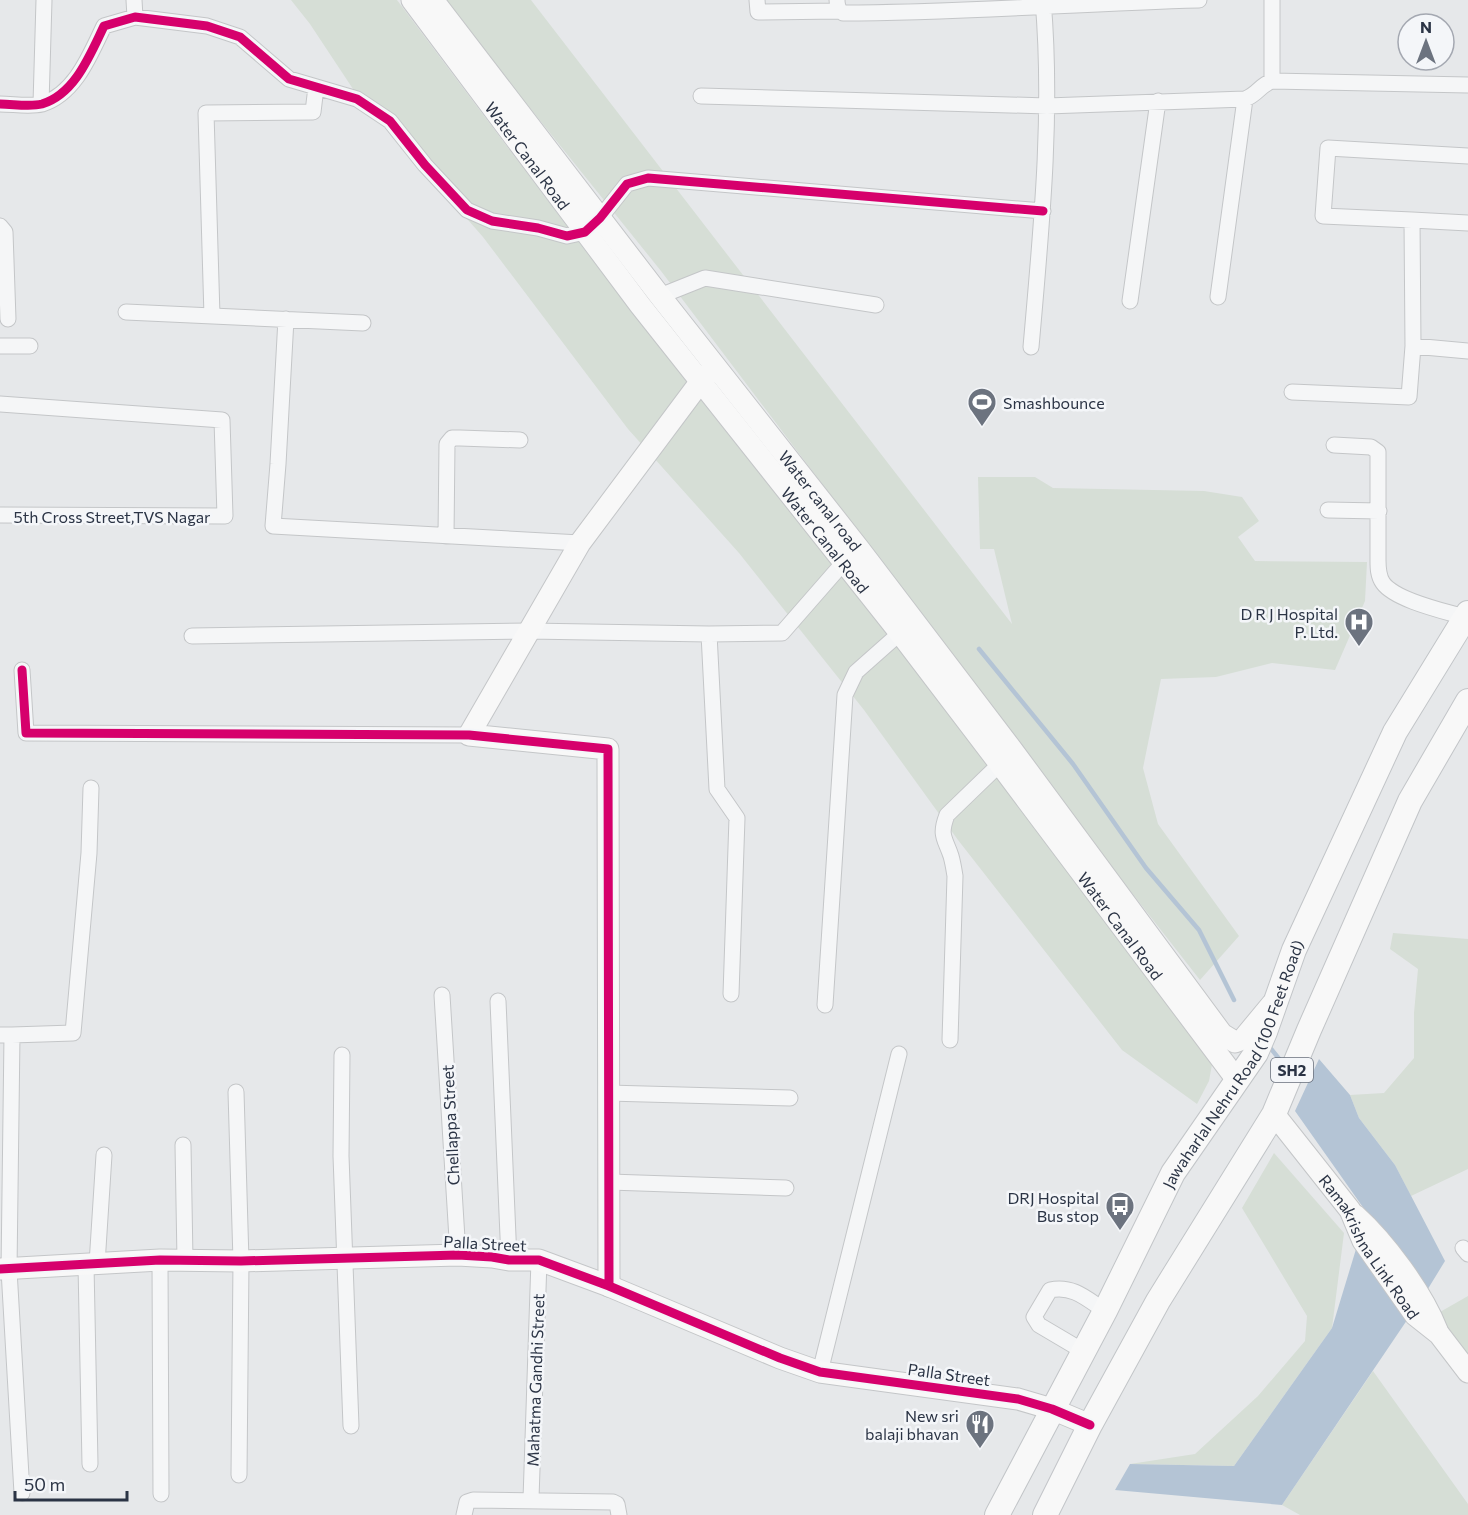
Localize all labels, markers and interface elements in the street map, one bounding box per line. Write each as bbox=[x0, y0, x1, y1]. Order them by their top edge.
north arrow bbox=[1396, 12, 1456, 72]
text: N bbox=[1420, 17, 1432, 36]
street label: Water Canal Road bbox=[482, 98, 575, 213]
sports icon: Smashbounce bbox=[966, 386, 998, 428]
place label: Smashbounce bbox=[1003, 393, 1105, 412]
street label: Water canal road bbox=[775, 446, 866, 554]
street label: Water Canal Road bbox=[778, 483, 874, 596]
street label: 5th Cross Street,TVS Nagar bbox=[14, 507, 211, 526]
place label: D R J Hospital P. Ltd. bbox=[1240, 604, 1338, 641]
hospital icon: D R J Hospital P. Ltd. bbox=[1343, 606, 1375, 648]
street label: Water Canal Road bbox=[1074, 868, 1168, 983]
street label: Jawaharlal Nehru Road (100 Feet Road) bbox=[1158, 937, 1307, 1191]
road number: SH2 bbox=[1271, 1058, 1313, 1082]
street label: Chellappa Street bbox=[437, 1064, 463, 1186]
street label: Ramakrishna Link Road bbox=[1316, 1170, 1424, 1322]
place label: DRJ Hospital Bus stop bbox=[1008, 1188, 1099, 1225]
bus stop icon: DRJ Hospital Bus stop bbox=[1104, 1190, 1136, 1232]
street label: Palla Street bbox=[443, 1231, 527, 1255]
street label: Mahatma Gandhi Street bbox=[522, 1293, 548, 1467]
street label: Palla Street bbox=[906, 1359, 992, 1389]
place label: New sri balaji bhavan bbox=[865, 1406, 959, 1443]
restaurant icon: New sri balaji bhavan bbox=[964, 1408, 996, 1450]
scale bar bbox=[15, 1464, 128, 1502]
text: 50 m bbox=[24, 1473, 65, 1495]

